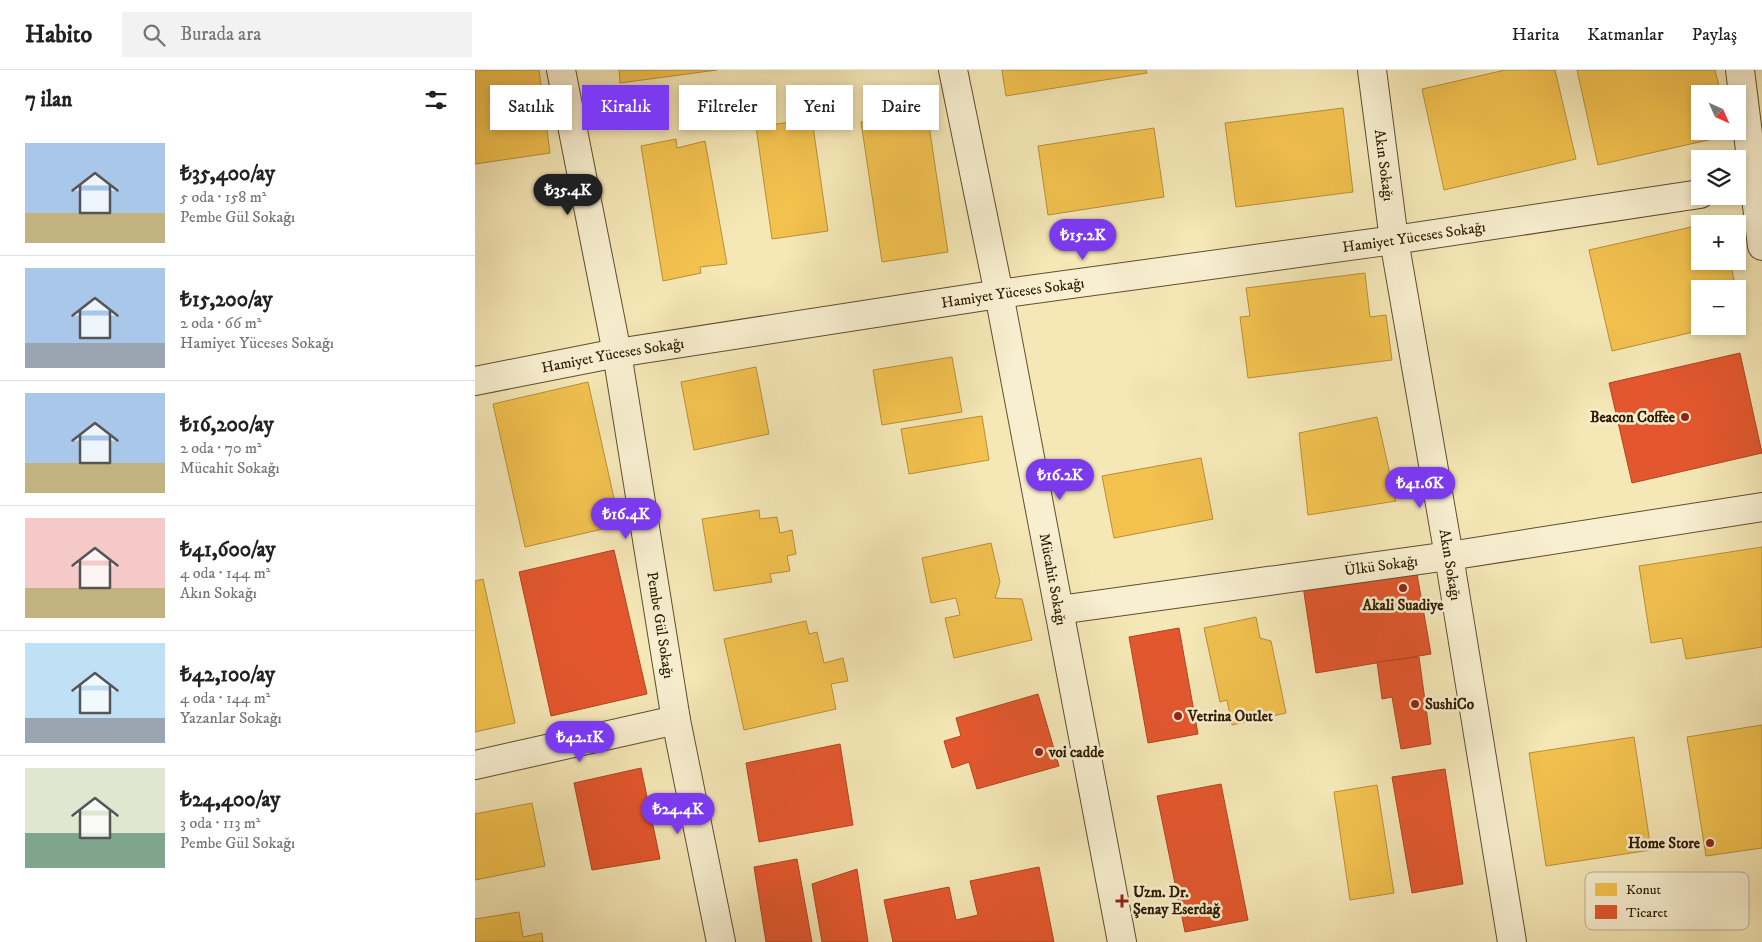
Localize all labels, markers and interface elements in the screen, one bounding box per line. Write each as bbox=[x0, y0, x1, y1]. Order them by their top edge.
search box bbox=[122, 12, 472, 57]
text: Habito bbox=[25, 20, 92, 50]
icon: search bbox=[140, 21, 168, 49]
text: Burada ara bbox=[180, 23, 261, 46]
text: Harita bbox=[1512, 24, 1559, 46]
text: Katmanlar bbox=[1587, 24, 1664, 46]
text: Paylaş bbox=[1692, 24, 1737, 46]
chip: Satılık bbox=[490, 85, 572, 130]
chip: Kiralık bbox=[582, 85, 669, 130]
chip: Filtreler bbox=[679, 85, 776, 130]
chip: Yeni bbox=[786, 85, 853, 130]
chip: Daire bbox=[863, 85, 939, 130]
north arrow bbox=[1691, 85, 1746, 140]
map controls bbox=[1691, 85, 1746, 335]
icon: filters bbox=[422, 86, 450, 114]
text: 7 ilan bbox=[25, 87, 72, 113]
street label: Akın Sokağı bbox=[1370, 128, 1398, 202]
button: layers bbox=[1691, 150, 1746, 205]
text: ₺35,400/ay bbox=[180, 161, 275, 187]
icon: home bbox=[65, 163, 125, 223]
pin: ₺35.4K bbox=[527, 174, 609, 216]
text: ₺35.4K bbox=[545, 180, 592, 200]
text: 5 oda · 158 m² bbox=[180, 187, 267, 207]
text: Pembe Gül Sokağı bbox=[180, 207, 295, 227]
button: + bbox=[1691, 215, 1746, 270]
street label: Hamiyet Yüceses Sokağı bbox=[1341, 217, 1487, 257]
pin: ₺15.2K bbox=[1042, 218, 1124, 261]
text: ₺15.2K bbox=[1060, 225, 1106, 245]
street label: Hamiyet Yüceses Sokağı bbox=[940, 273, 1086, 313]
button: − bbox=[1691, 280, 1746, 335]
text: ₺15,200/ay bbox=[180, 287, 272, 313]
icon: home bbox=[65, 288, 125, 348]
text: 2 oda · 66 m² bbox=[180, 313, 261, 333]
text: Hamiyet Yüceses Sokağı bbox=[180, 333, 334, 353]
street label: Hamiyet Yüceses Sokağı bbox=[540, 334, 685, 378]
place label: Beacon Coffee bbox=[1590, 408, 1676, 427]
marker: Beacon Coffee bbox=[1679, 411, 1691, 423]
text: ₺16,200/ay bbox=[180, 412, 274, 438]
icon: home bbox=[65, 413, 125, 473]
text: 2 oda · 70 m² bbox=[180, 438, 262, 458]
text: Mücahit Sokağı bbox=[180, 458, 280, 478]
pin: ₺16.2K bbox=[1019, 458, 1101, 501]
text: ₺16.2K bbox=[1037, 465, 1083, 485]
pin: ₺41.6K bbox=[1379, 466, 1461, 509]
text: ₺41.6K bbox=[1396, 473, 1444, 493]
pin: ₺16.4K bbox=[585, 498, 667, 540]
text: ₺16.4K bbox=[602, 504, 650, 524]
street label: Akın Sokağı bbox=[1434, 528, 1465, 602]
street label: Mücahit Sokağı bbox=[1035, 532, 1071, 627]
text: ₺41,600/ay bbox=[180, 537, 276, 563]
icon: home bbox=[65, 538, 125, 598]
street label: Ülkü Sokağı bbox=[1343, 551, 1419, 580]
text: 4 oda · 144 m² bbox=[180, 563, 270, 583]
street label: Pembe Gül Sokağı bbox=[642, 570, 678, 680]
marker: Akali Suadiye bbox=[1397, 582, 1409, 594]
text: Akın Sokağı bbox=[180, 583, 257, 603]
place label: Akali Suadiye bbox=[1361, 596, 1444, 615]
text: ₺42,100/ay bbox=[180, 662, 275, 688]
icon: home bbox=[65, 663, 125, 723]
text: 4 oda · 144 m² bbox=[180, 688, 270, 708]
place label: SushiCo bbox=[1425, 695, 1475, 714]
marker: SushiCo bbox=[1409, 698, 1421, 710]
place label: Vetrina Outlet bbox=[1187, 707, 1273, 726]
text: Yazanlar Sokağı bbox=[180, 708, 282, 728]
marker: Vetrina Outlet bbox=[1172, 710, 1184, 722]
pin: ₺42.1K bbox=[539, 720, 621, 763]
text: ₺42.1K bbox=[556, 727, 604, 747]
place label: voi cadde bbox=[1048, 743, 1105, 762]
marker: voi cadde bbox=[1033, 746, 1045, 758]
text: ₺24,400/ay bbox=[180, 787, 280, 813]
icon: home bbox=[65, 788, 125, 848]
pin: ₺24.4K bbox=[637, 792, 719, 835]
text: ₺24.4K bbox=[652, 799, 704, 819]
text: 3 oda · 113 m² bbox=[180, 813, 261, 833]
text: Pembe Gül Sokağı bbox=[180, 833, 295, 853]
place label: Home Store bbox=[1628, 834, 1701, 853]
marker: Home Store bbox=[1704, 837, 1716, 849]
legend bbox=[1585, 872, 1749, 930]
text: Konut bbox=[1626, 881, 1662, 899]
place label: Uzm. Dr. Şenay Eserdağ bbox=[1133, 883, 1221, 919]
marker: Uzm. Dr. Şenay Eserdağ bbox=[1115, 894, 1129, 908]
text: Ticaret bbox=[1626, 904, 1668, 922]

